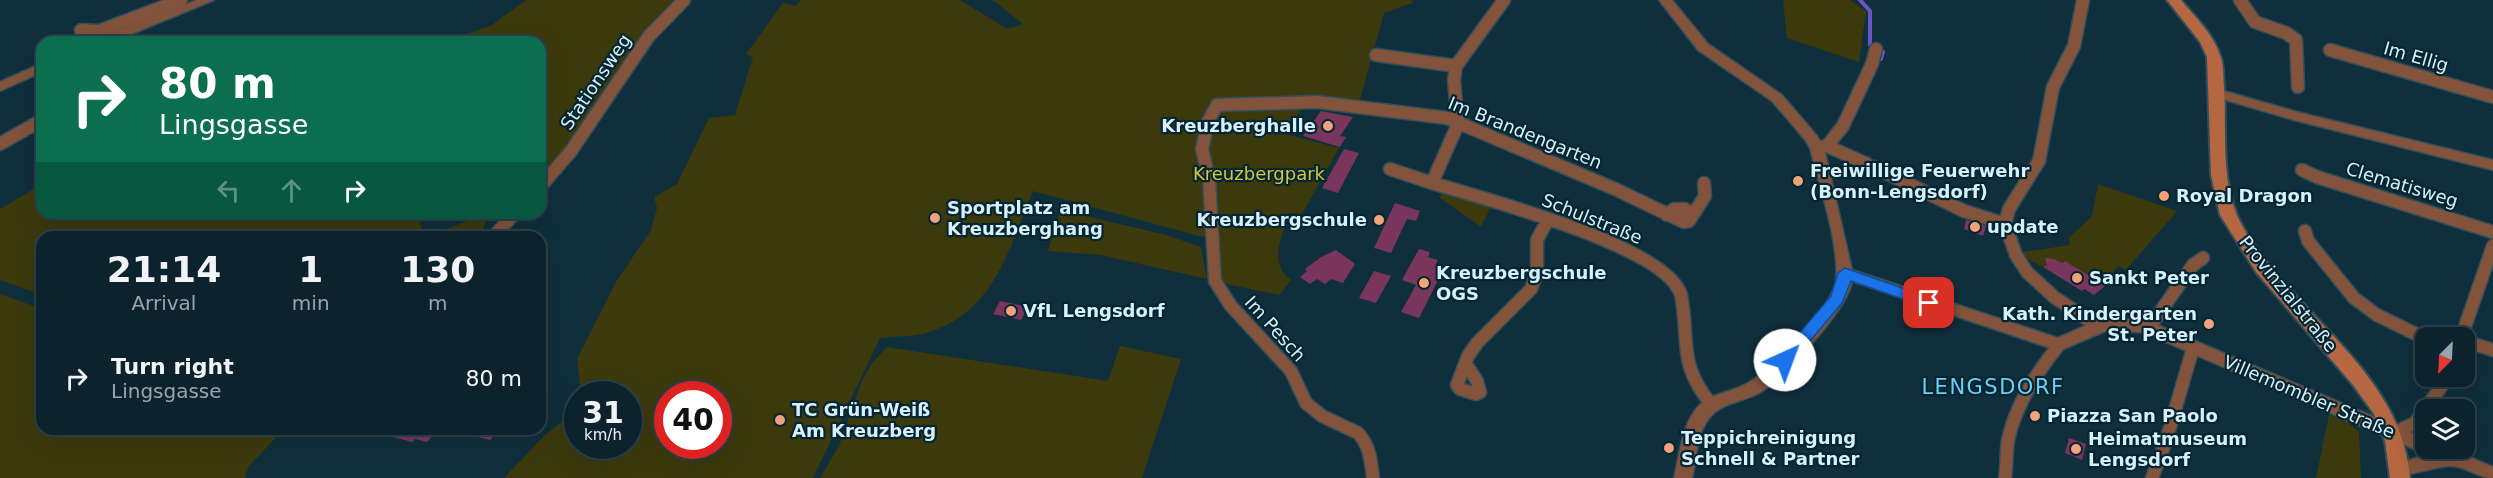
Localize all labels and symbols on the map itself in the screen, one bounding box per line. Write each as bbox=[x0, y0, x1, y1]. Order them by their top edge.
street label: Stationsweg bbox=[556, 30, 635, 133]
street label: Im Ellig bbox=[2381, 37, 2451, 76]
street label: Im Brandengarten bbox=[1445, 92, 1605, 173]
place label: Kreuzberghalle bbox=[1161, 115, 1316, 136]
marker: Kreuzberghalle bbox=[1321, 119, 1335, 133]
street label: Clematisweg bbox=[2344, 158, 2461, 212]
place label: Freiwillige Feuerwehr (Bonn-Lengsdorf) bbox=[1810, 160, 2029, 202]
park label: Kreuzbergpark bbox=[1193, 163, 1326, 184]
marker: Freiwillige Feuerwehr (Bonn-Lengsdorf) bbox=[1791, 174, 1805, 188]
place label: Royal Dragon bbox=[2176, 185, 2313, 206]
street label: Schulstraße bbox=[1539, 189, 1645, 248]
marker: Royal Dragon bbox=[2157, 189, 2171, 203]
place label: Sportplatz am Kreuzberghang bbox=[947, 197, 1103, 239]
place label: Kreuzbergschule bbox=[1196, 209, 1367, 230]
marker: Sportplatz am Kreuzberghang bbox=[928, 211, 942, 225]
marker: Kreuzbergschule bbox=[1372, 213, 1386, 227]
place label: update bbox=[1987, 216, 2059, 237]
marker: update bbox=[1968, 220, 1982, 234]
street label: Provinzialstraße bbox=[2235, 231, 2342, 356]
place label: Kreuzbergschule OGS bbox=[1436, 262, 1607, 304]
place label: Sankt Peter bbox=[2089, 267, 2209, 288]
marker: Sankt Peter bbox=[2070, 271, 2084, 285]
marker: Kreuzbergschule OGS bbox=[1417, 276, 1431, 290]
pin bbox=[1903, 277, 1954, 328]
street label: Im Pesch bbox=[1241, 292, 1310, 366]
place label: VfL Lengsdorf bbox=[1023, 300, 1165, 321]
place label: Kath. Kindergarten St. Peter bbox=[2002, 303, 2197, 345]
marker: VfL Lengsdorf bbox=[1004, 304, 1018, 318]
marker: Kath. Kindergarten St. Peter bbox=[2202, 317, 2216, 331]
north arrow bbox=[2415, 327, 2475, 387]
position arrow bbox=[1753, 328, 1817, 392]
street label: Villemombler Straße bbox=[2220, 351, 2398, 442]
district label: LENGSDORF bbox=[1921, 375, 2065, 399]
speed limit sign: 40 bbox=[654, 381, 732, 459]
place label: TC Grün-Weiß Am Kreuzberg bbox=[792, 399, 936, 441]
place label: Piazza San Paolo bbox=[2047, 405, 2218, 426]
marker: Piazza San Paolo bbox=[2028, 409, 2042, 423]
marker: TC Grün-Weiß Am Kreuzberg bbox=[773, 413, 787, 427]
place label: Teppichreinigung Schnell & Partner bbox=[1681, 427, 1859, 469]
place label: Heimatmuseum Lengsdorf bbox=[2088, 428, 2247, 470]
marker: Teppichreinigung Schnell & Partner bbox=[1662, 441, 1676, 455]
marker: Heimatmuseum Lengsdorf bbox=[2069, 442, 2083, 456]

